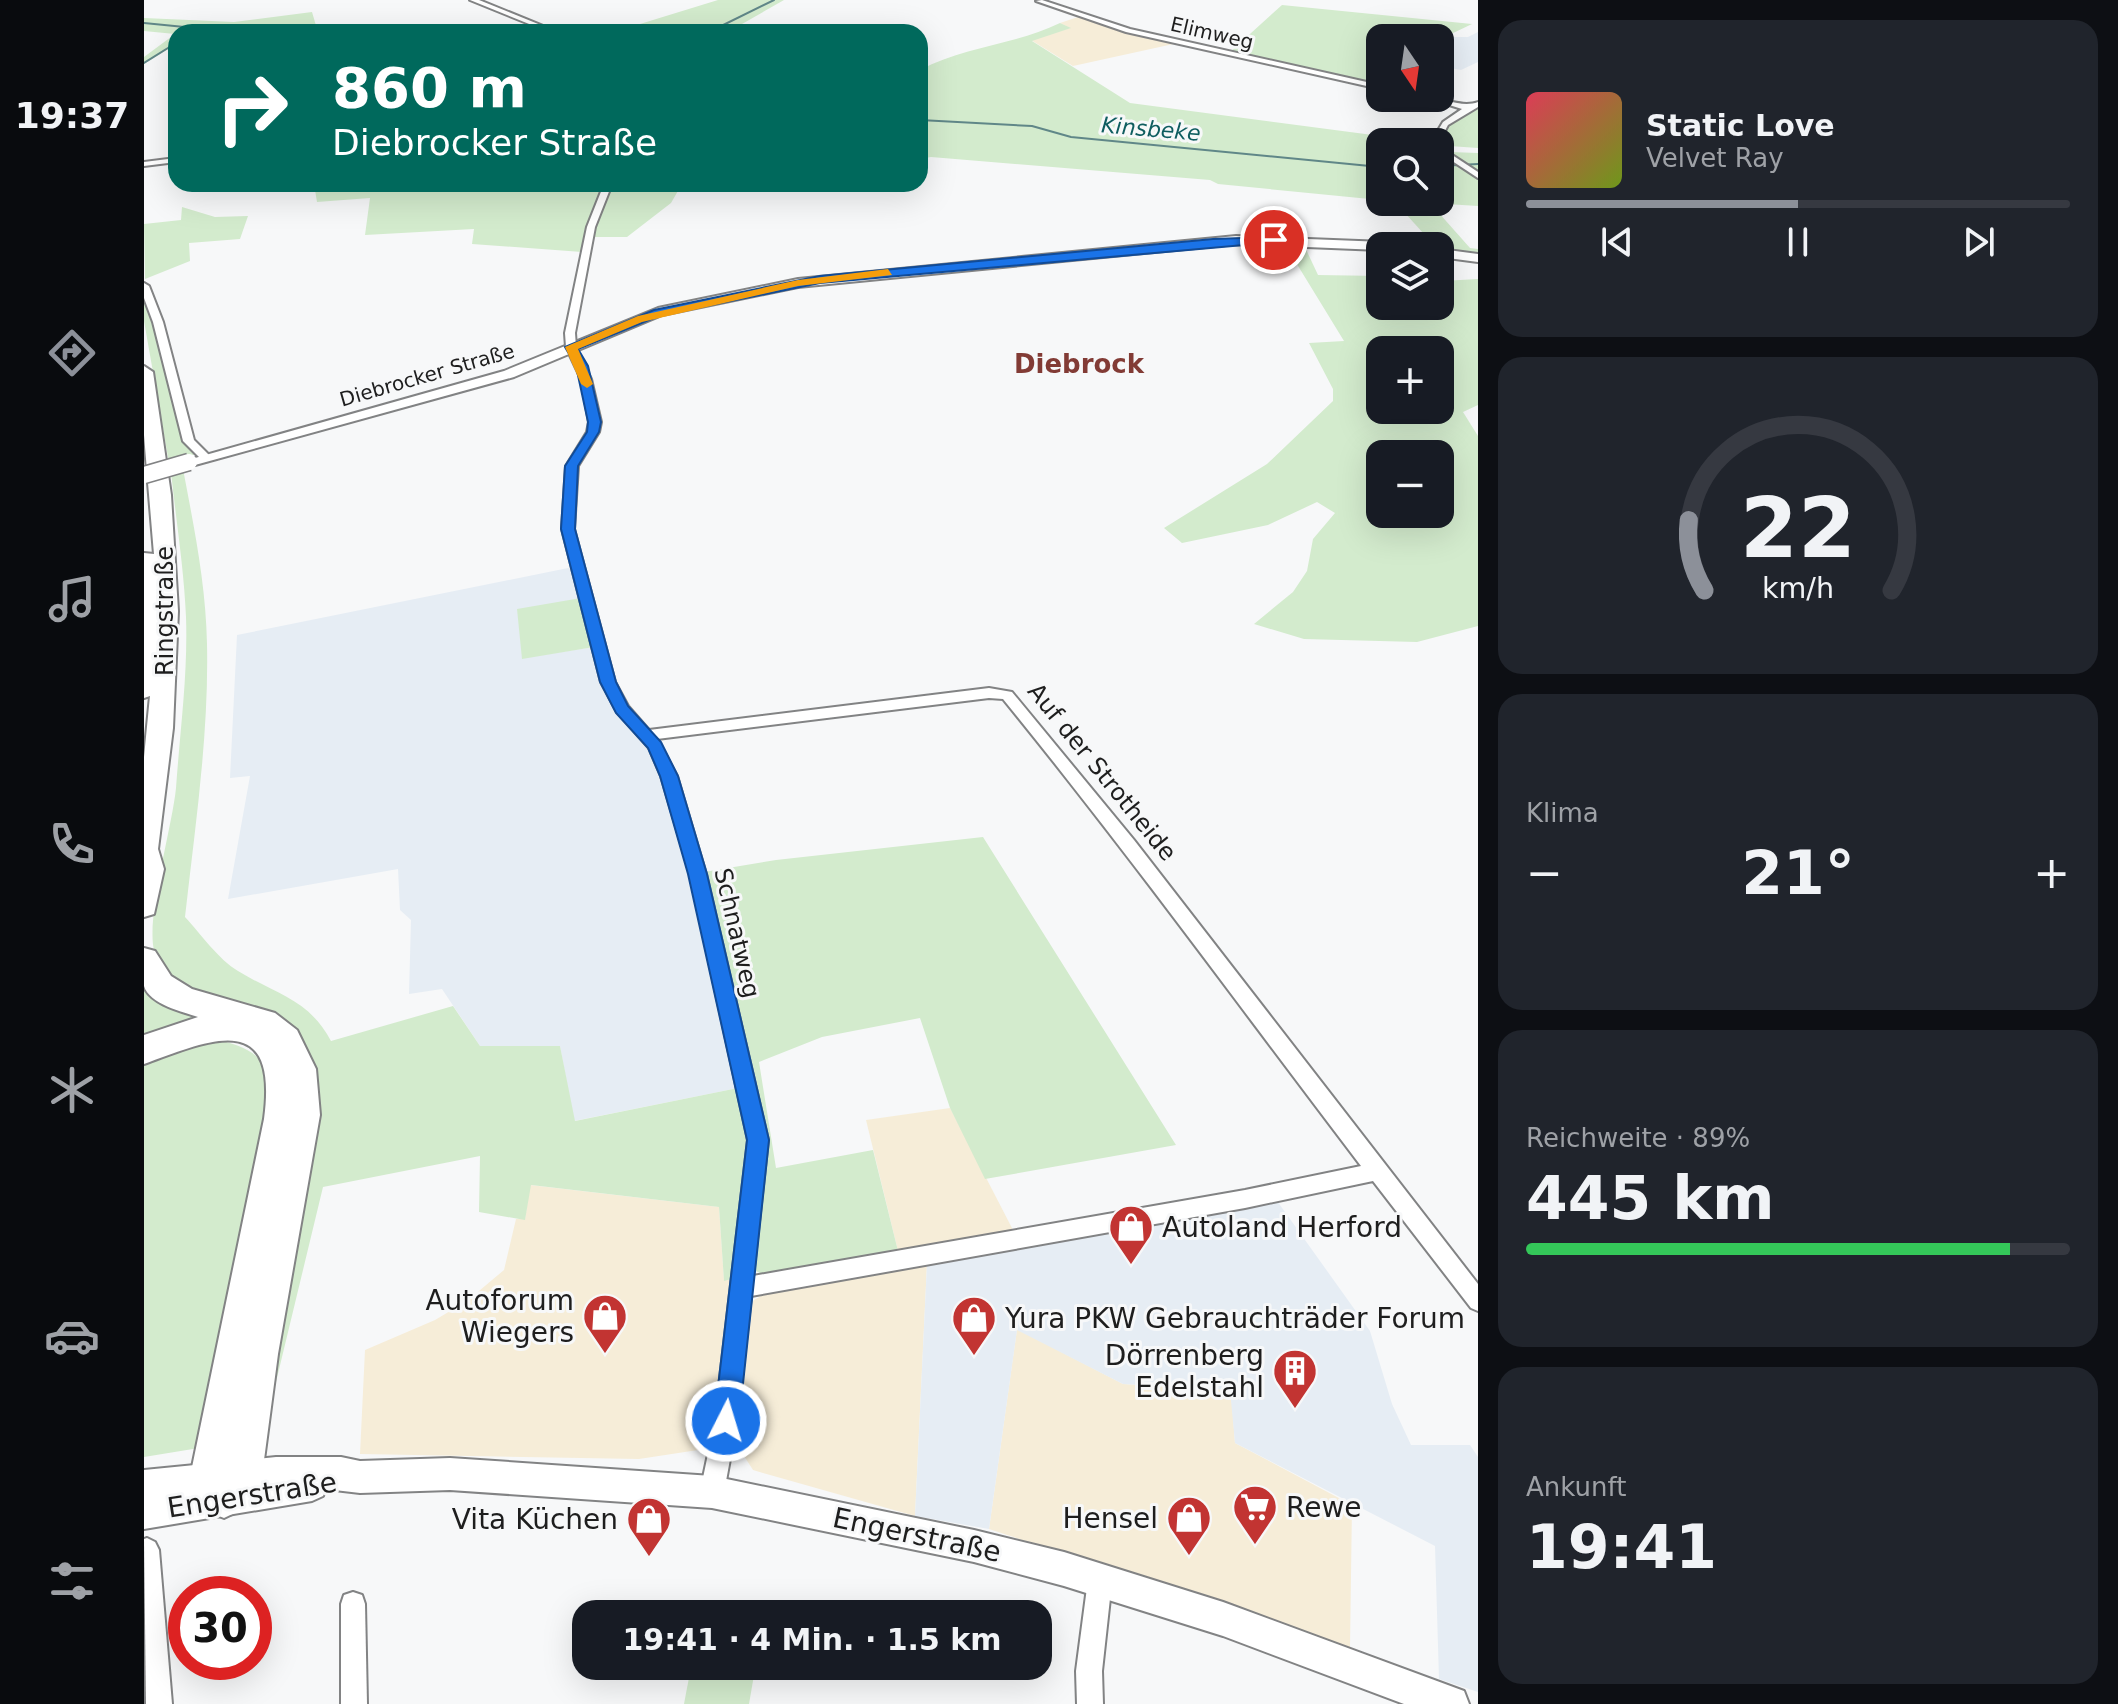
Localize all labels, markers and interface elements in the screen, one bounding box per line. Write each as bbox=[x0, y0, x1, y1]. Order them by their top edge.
street label: Elimweg bbox=[1168, 12, 1256, 54]
north arrow bbox=[1366, 24, 1454, 112]
map controls bbox=[1366, 24, 1454, 528]
text: 860 m bbox=[332, 55, 527, 120]
icon: right bbox=[200, 56, 304, 160]
text: 19:37 bbox=[15, 95, 129, 136]
text: Static Love bbox=[1646, 108, 1835, 143]
water label: Kinsbeke bbox=[1100, 112, 1202, 146]
text: Diebrocker Straße bbox=[332, 122, 657, 163]
button: search bbox=[1366, 128, 1454, 216]
text: Velvet Ray bbox=[1646, 143, 1784, 173]
pin bbox=[1240, 206, 1308, 274]
icon: arrive bbox=[1252, 218, 1296, 262]
icon: previous bbox=[1595, 220, 1639, 264]
icon: pause bbox=[1776, 220, 1820, 264]
icon: next bbox=[1957, 220, 2001, 264]
button: layers bbox=[1366, 232, 1454, 320]
icon: directions bbox=[44, 325, 100, 381]
button: + bbox=[1366, 336, 1454, 424]
street label: Diebrocker Straße bbox=[337, 339, 517, 411]
district label: Diebrock bbox=[1014, 349, 1145, 379]
button: − bbox=[1366, 440, 1454, 528]
text: 22 bbox=[1740, 480, 1856, 577]
street label: Ringstraße bbox=[151, 546, 179, 676]
icon: music bbox=[44, 571, 100, 627]
text: km/h bbox=[1762, 571, 1834, 605]
street label: Auf der Strotheide bbox=[1022, 678, 1182, 866]
text: Klima bbox=[1526, 798, 1599, 828]
icon: phone bbox=[44, 816, 100, 872]
text: 21° bbox=[1741, 838, 1855, 908]
text: − bbox=[1526, 847, 1563, 898]
text: + bbox=[2033, 847, 2070, 898]
street label: Schnatweg bbox=[708, 865, 766, 1001]
icon: climate bbox=[44, 1062, 100, 1118]
text: Reichweite · 89% bbox=[1526, 1123, 1750, 1153]
text: 445 km bbox=[1526, 1163, 1775, 1233]
shop icon: Autoland Herford bbox=[1107, 1203, 1155, 1266]
place label: Autoland Herford bbox=[1162, 1211, 1402, 1244]
place label: Autoforum Wiegers bbox=[425, 1284, 574, 1349]
shop icon: Autoforum Wiegers bbox=[581, 1292, 629, 1355]
shop icon: Yura PKW Gebrauchträder Forum bbox=[950, 1294, 998, 1357]
place label: Yura PKW Gebrauchträder Forum bbox=[1004, 1302, 1465, 1335]
icon: car bbox=[44, 1308, 100, 1364]
place label: Dörrenberg Edelstahl bbox=[1105, 1339, 1264, 1404]
building icon: Dörrenberg Edelstahl bbox=[1271, 1347, 1319, 1410]
position arrow bbox=[684, 1379, 768, 1463]
street label: Engerstraße bbox=[165, 1465, 339, 1525]
text: Ankunft bbox=[1526, 1472, 1626, 1502]
supermarket icon: Rewe bbox=[1231, 1483, 1279, 1546]
place label: Rewe bbox=[1286, 1491, 1362, 1524]
shop icon: Hensel bbox=[1165, 1494, 1213, 1557]
shop icon: Vita Küchen bbox=[625, 1495, 673, 1558]
street label: Engerstraße bbox=[830, 1501, 1004, 1569]
place label: Hensel bbox=[1062, 1502, 1158, 1535]
place label: Vita Küchen bbox=[452, 1503, 618, 1536]
text: 19:41 bbox=[1526, 1512, 1717, 1582]
icon: filters bbox=[44, 1553, 100, 1609]
speed limit sign: 30 bbox=[168, 1576, 272, 1680]
text: 19:41 · 4 Min. · 1.5 km bbox=[622, 1622, 1002, 1657]

